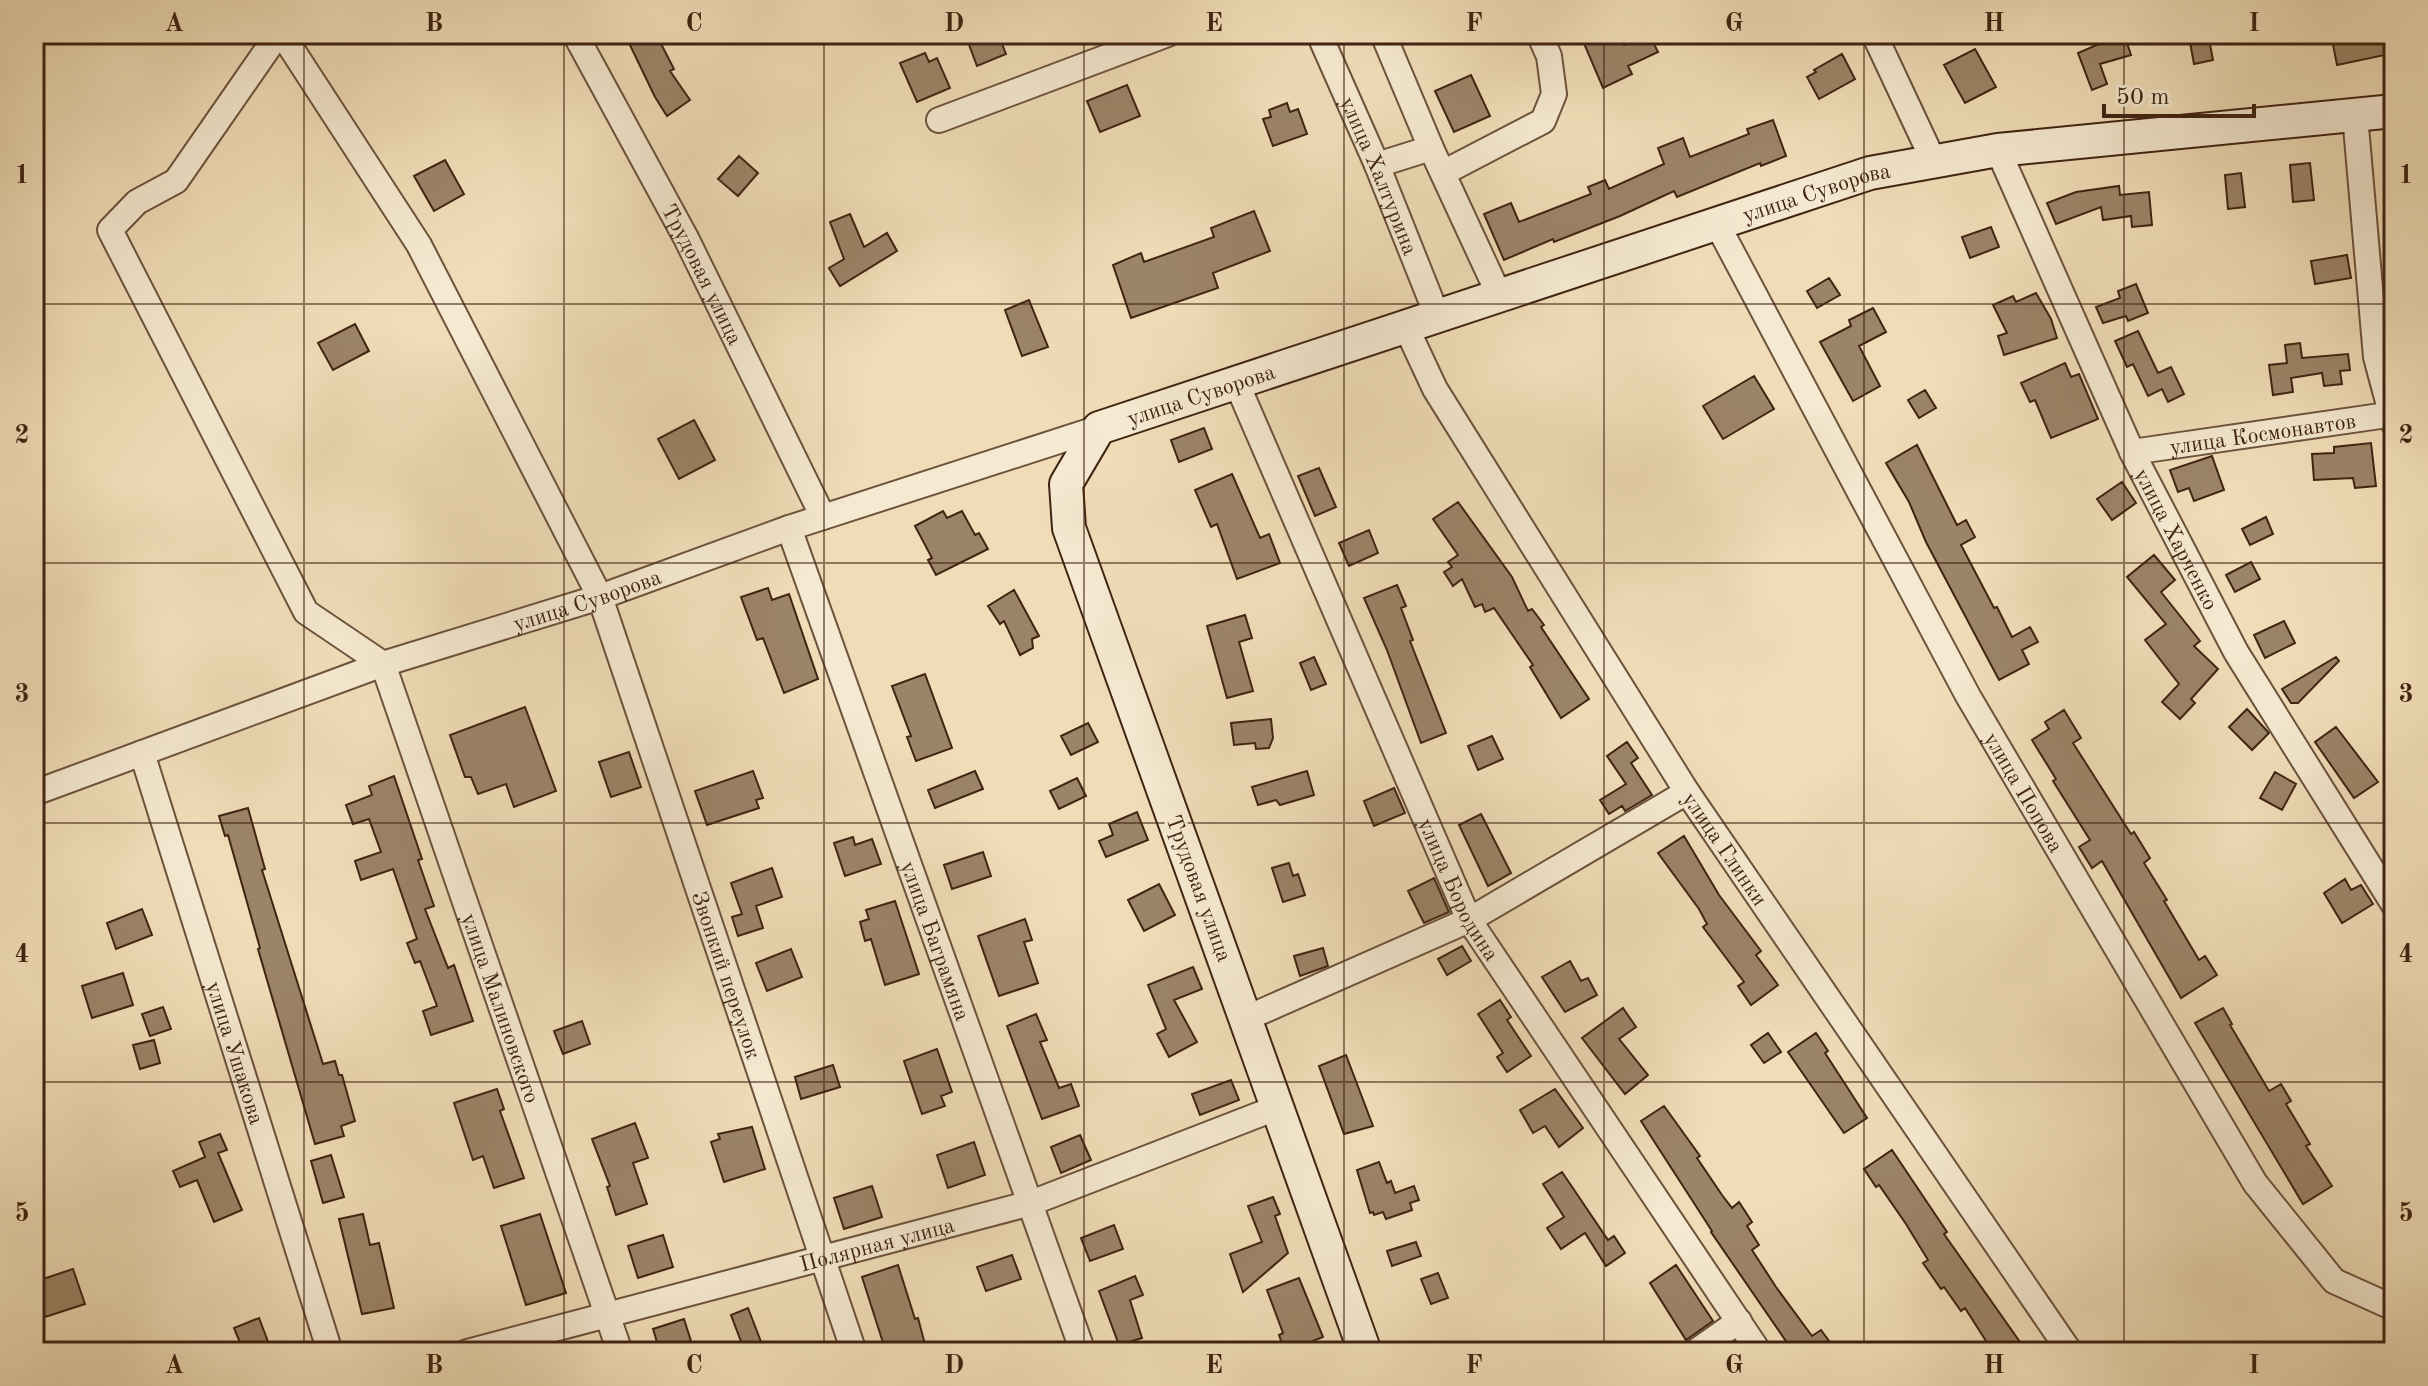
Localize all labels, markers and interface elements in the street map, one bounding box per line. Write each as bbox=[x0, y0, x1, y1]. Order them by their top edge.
text: A bbox=[164, 11, 184, 37]
text: B bbox=[425, 11, 443, 37]
text: C bbox=[685, 11, 703, 37]
text: D bbox=[944, 11, 964, 37]
text: E bbox=[1205, 11, 1223, 37]
text: F bbox=[1465, 11, 1483, 37]
text: G bbox=[1725, 11, 1743, 37]
text: H bbox=[1983, 11, 2005, 37]
text: I bbox=[2248, 11, 2260, 37]
scale bar bbox=[2104, 68, 2254, 118]
text: 50 m bbox=[2116, 86, 2170, 110]
street label: улица Халтурина bbox=[1335, 94, 1421, 258]
street label: улица Суворова bbox=[1740, 161, 1892, 227]
text: 1 bbox=[14, 163, 30, 189]
text: 1 bbox=[2398, 163, 2414, 189]
street label: Трудовая улица bbox=[657, 201, 746, 349]
street label: улица Суворова bbox=[1125, 362, 1278, 431]
street label: улица Космонавтов bbox=[2168, 411, 2358, 459]
text: 2 bbox=[14, 423, 30, 449]
text: 2 bbox=[2398, 423, 2414, 449]
street label: улица Харченко bbox=[2129, 465, 2221, 614]
street label: улица Суворова bbox=[511, 567, 665, 636]
text: 3 bbox=[14, 682, 30, 708]
text: 3 bbox=[2398, 682, 2414, 708]
street label: улица Попова bbox=[1979, 729, 2067, 857]
street label: улица Глинки bbox=[1677, 789, 1770, 910]
street label: Трудовая улица bbox=[1161, 812, 1235, 965]
street label: улица Бородина bbox=[1413, 815, 1502, 966]
street label: улица Баграмяна bbox=[896, 858, 973, 1024]
street label: Звонкий переулок bbox=[687, 889, 764, 1062]
street label: улица Малиновского bbox=[457, 911, 542, 1106]
text: 4 bbox=[14, 942, 30, 968]
text: 4 bbox=[2398, 942, 2414, 968]
street label: улица Ушакова bbox=[201, 979, 267, 1127]
text: 5 bbox=[14, 1201, 30, 1227]
text: 5 bbox=[2398, 1201, 2414, 1227]
street label: Полярная улица bbox=[798, 1215, 957, 1277]
text: A bbox=[164, 1353, 184, 1379]
text: B bbox=[425, 1353, 443, 1379]
text: C bbox=[685, 1353, 703, 1379]
text: D bbox=[944, 1353, 964, 1379]
text: E bbox=[1205, 1353, 1223, 1379]
text: F bbox=[1465, 1353, 1483, 1379]
text: G bbox=[1725, 1353, 1743, 1379]
text: H bbox=[1983, 1353, 2005, 1379]
text: I bbox=[2248, 1353, 2260, 1379]

